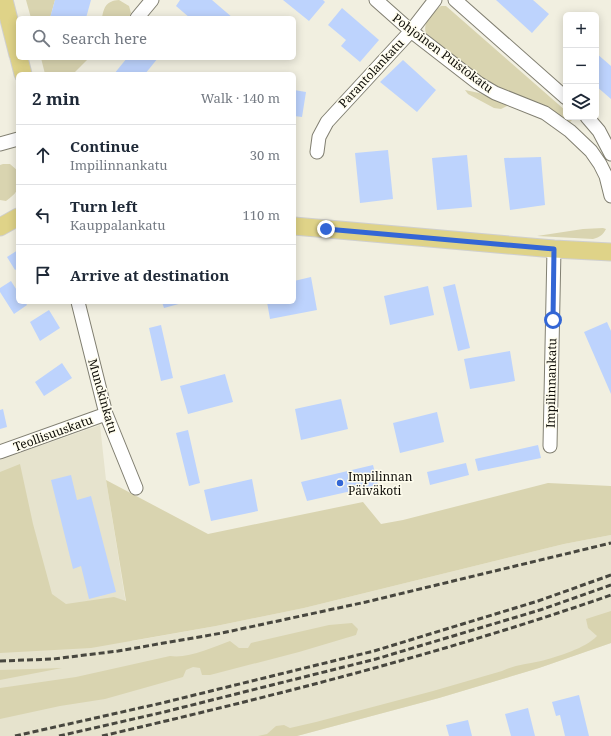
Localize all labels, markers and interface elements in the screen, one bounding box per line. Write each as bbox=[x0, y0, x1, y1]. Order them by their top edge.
street label: Pohjoinen Puistokatu bbox=[389, 9, 497, 97]
map controls bbox=[563, 12, 599, 120]
button: + bbox=[563, 12, 599, 48]
search box bbox=[16, 16, 296, 60]
icon: search bbox=[30, 27, 52, 49]
text: Search here bbox=[62, 28, 147, 48]
street label: Parantolankatu bbox=[334, 34, 408, 111]
button: − bbox=[563, 48, 599, 84]
button: layers bbox=[563, 84, 599, 120]
text: 2 min bbox=[32, 87, 80, 110]
text: Walk · 140 m bbox=[201, 89, 280, 107]
text: Continue bbox=[70, 136, 139, 156]
icon: ahead bbox=[32, 144, 54, 166]
text: 30 m bbox=[250, 146, 280, 164]
text: Impilinnankatu bbox=[70, 156, 168, 174]
text: Turn left bbox=[70, 196, 138, 216]
icon: left bbox=[32, 204, 54, 226]
text: 110 m bbox=[243, 206, 280, 224]
text: Kauppalankatu bbox=[70, 216, 165, 234]
route end bbox=[317, 220, 335, 238]
icon: arrive bbox=[32, 264, 54, 286]
text: Arrive at destination bbox=[70, 265, 229, 285]
route start bbox=[544, 311, 562, 329]
street label: Impilinnankatu bbox=[542, 337, 560, 428]
street label: Munckinkatu bbox=[84, 357, 122, 436]
street label: Teollisuuskatu bbox=[11, 411, 95, 455]
place label: Impilinnan Päiväkoti bbox=[348, 468, 413, 499]
marker: Impilinnan Päiväkoti bbox=[335, 478, 345, 488]

